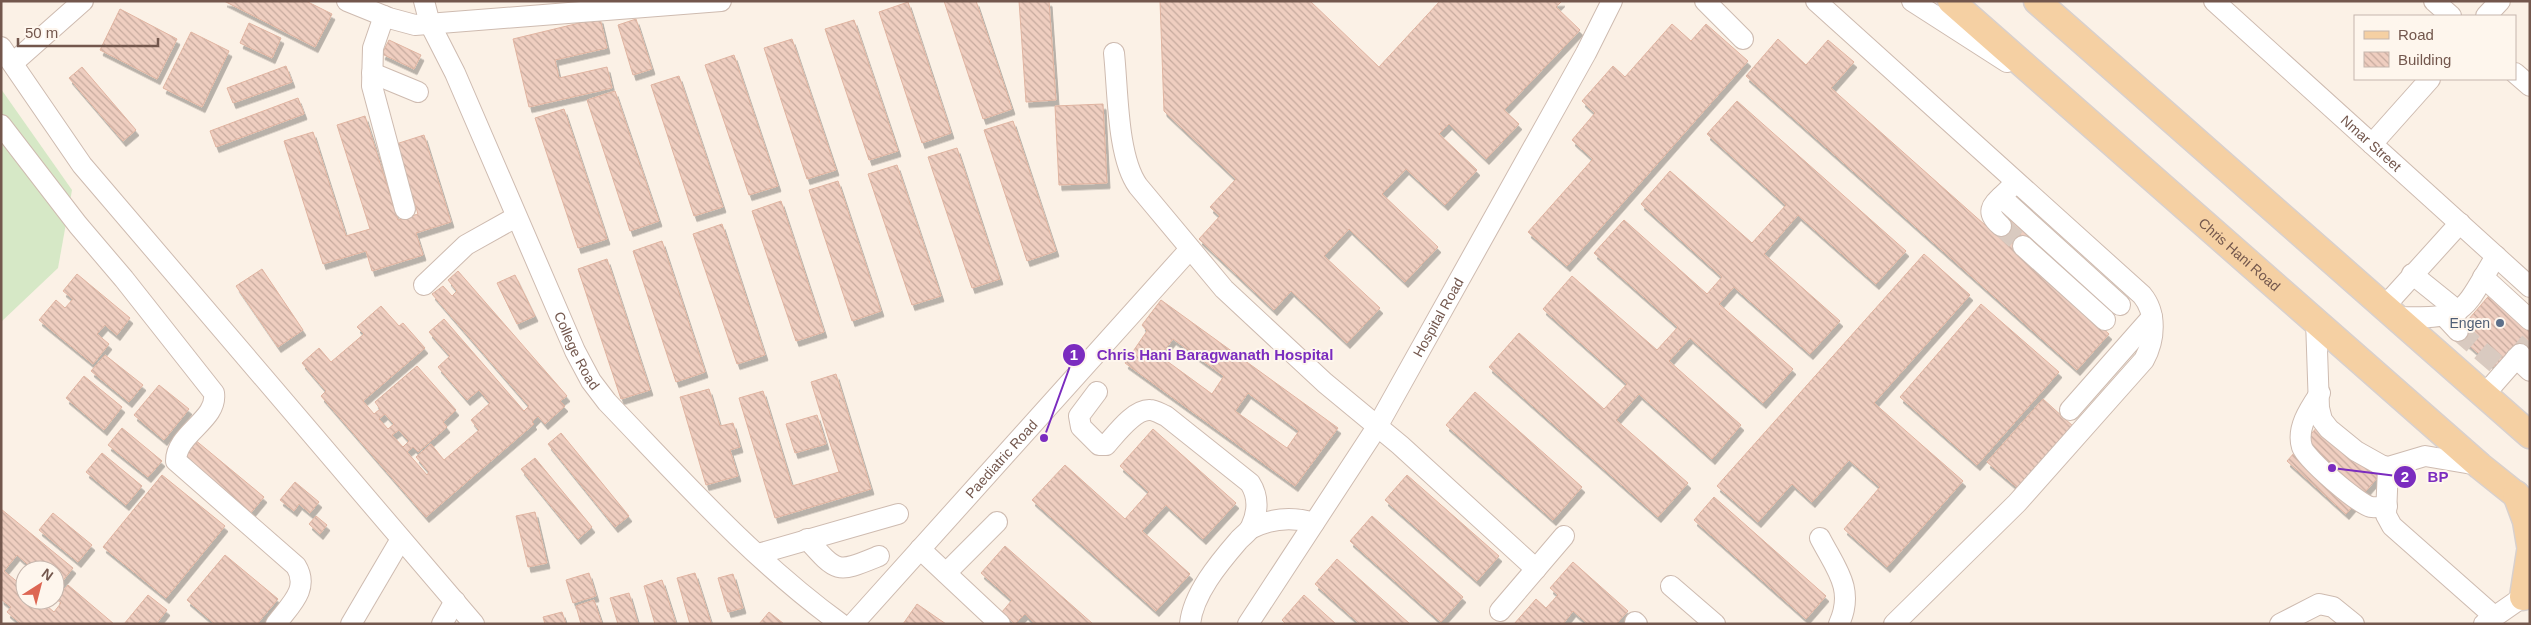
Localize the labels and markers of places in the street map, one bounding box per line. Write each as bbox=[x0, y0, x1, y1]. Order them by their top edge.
place label: Engen bbox=[2450, 315, 2490, 331]
marker: Engen bbox=[2494, 317, 2506, 329]
callout: Chris Hani Baragwanath Hospital bbox=[1061, 340, 1343, 370]
callout: BP bbox=[2393, 462, 2459, 492]

